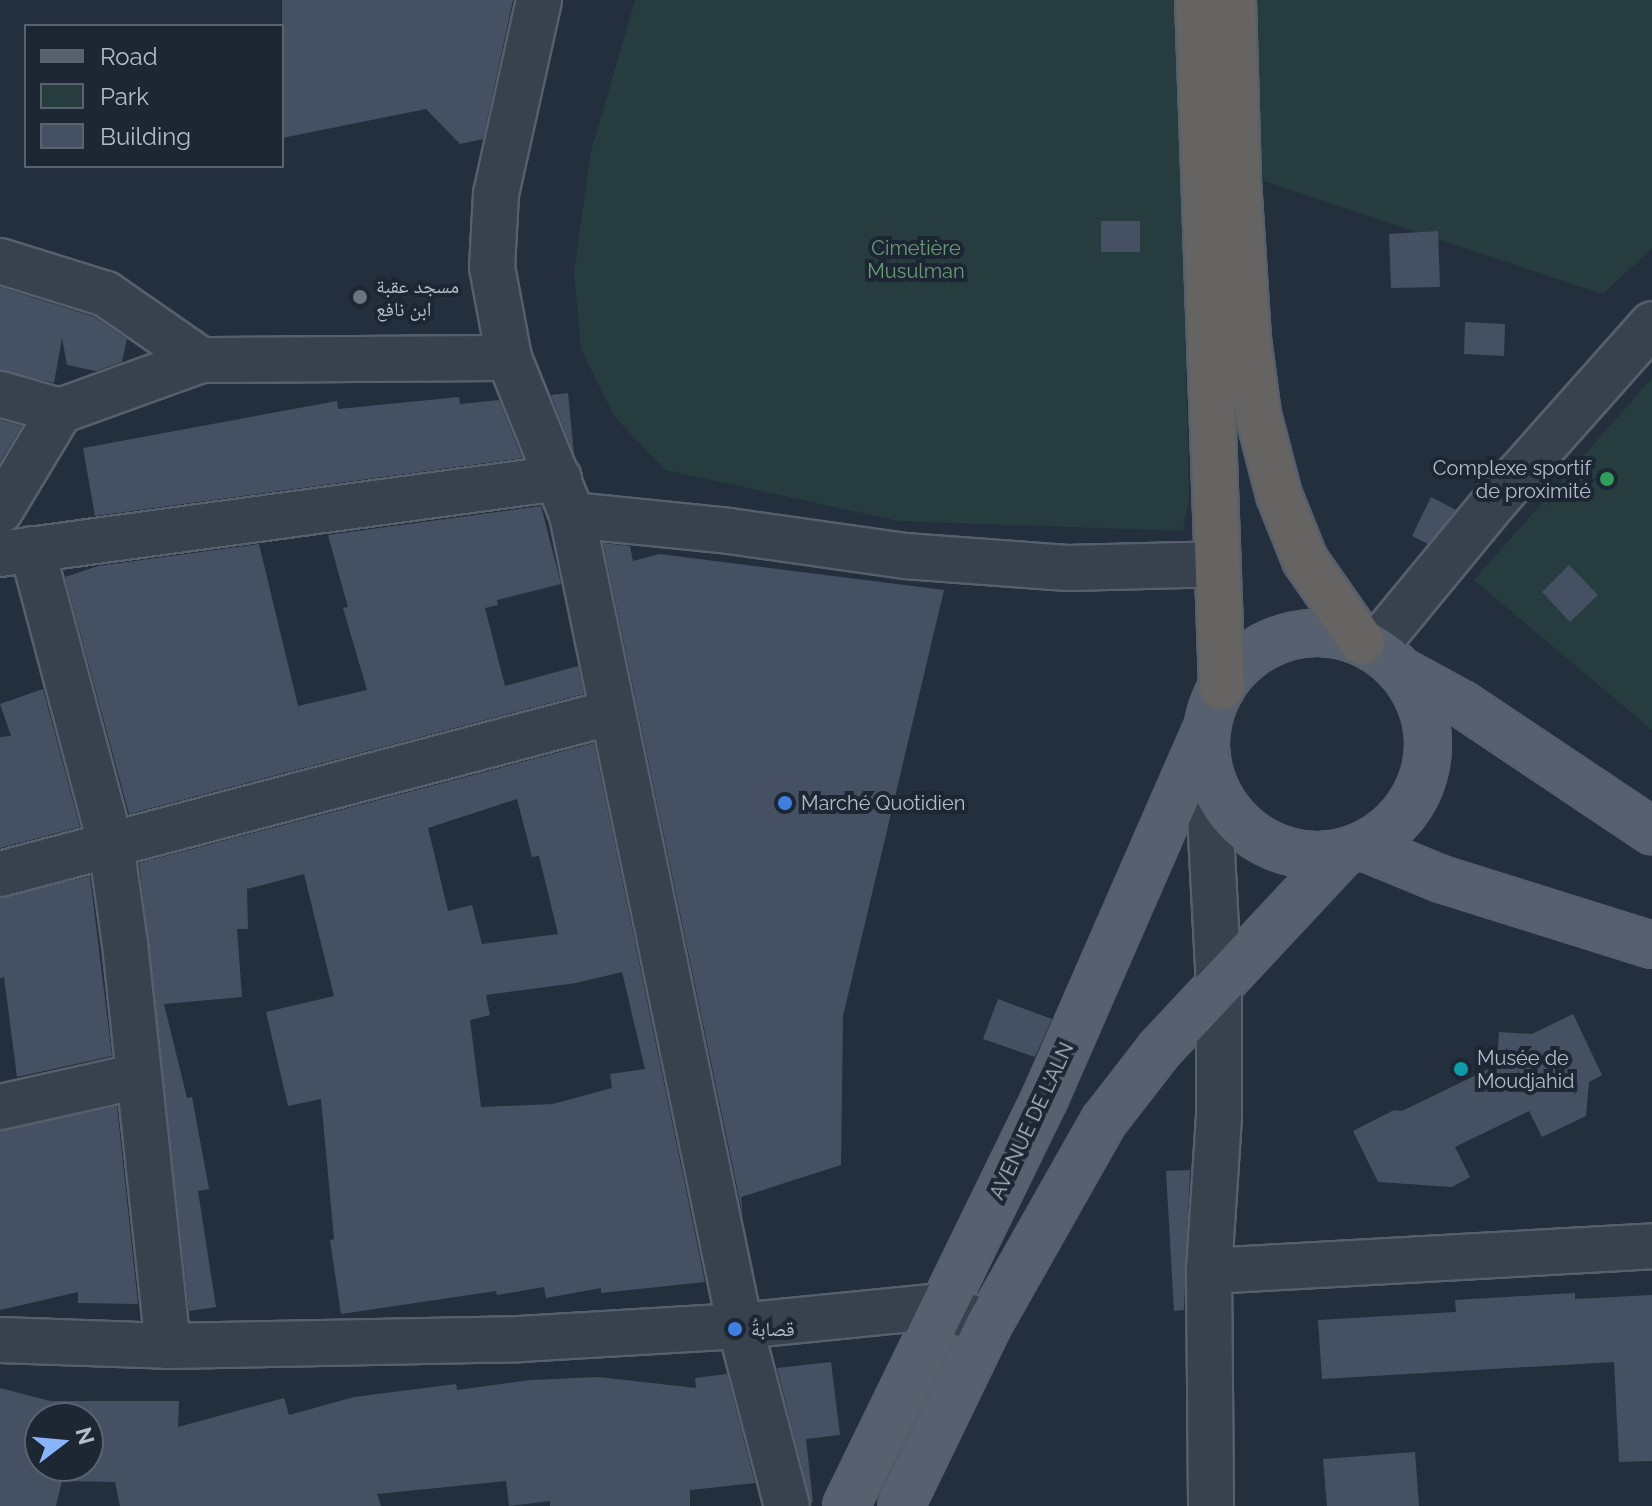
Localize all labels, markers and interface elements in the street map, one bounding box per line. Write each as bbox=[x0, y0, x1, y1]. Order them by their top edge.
legend bbox=[24, 24, 284, 168]
text: Road bbox=[100, 42, 158, 71]
text: Park bbox=[100, 82, 149, 111]
text: Building bbox=[100, 122, 191, 151]
park label: Cimetière Musulman bbox=[867, 236, 965, 283]
place label: مسجد عقبة ابن نافع bbox=[376, 274, 459, 321]
marker: مسجد عقبة ابن نافع bbox=[351, 288, 369, 306]
place label: Complexe sportif de proximité bbox=[1433, 456, 1591, 503]
marker: Complexe sportif de proximité bbox=[1598, 470, 1616, 488]
place label: Marché Quotidien bbox=[801, 791, 965, 815]
marker: Marché Quotidien bbox=[776, 794, 794, 812]
street label: AVENUE DE L'ALN bbox=[985, 1039, 1079, 1203]
place label: Musée de Moudjahid bbox=[1477, 1046, 1574, 1093]
marker: Musée de Moudjahid bbox=[1452, 1060, 1470, 1078]
place label: قصابةُ bbox=[751, 1317, 795, 1341]
marker: قصابةُ bbox=[726, 1320, 744, 1338]
north arrow bbox=[24, 1402, 104, 1482]
text: N bbox=[70, 1424, 100, 1448]

